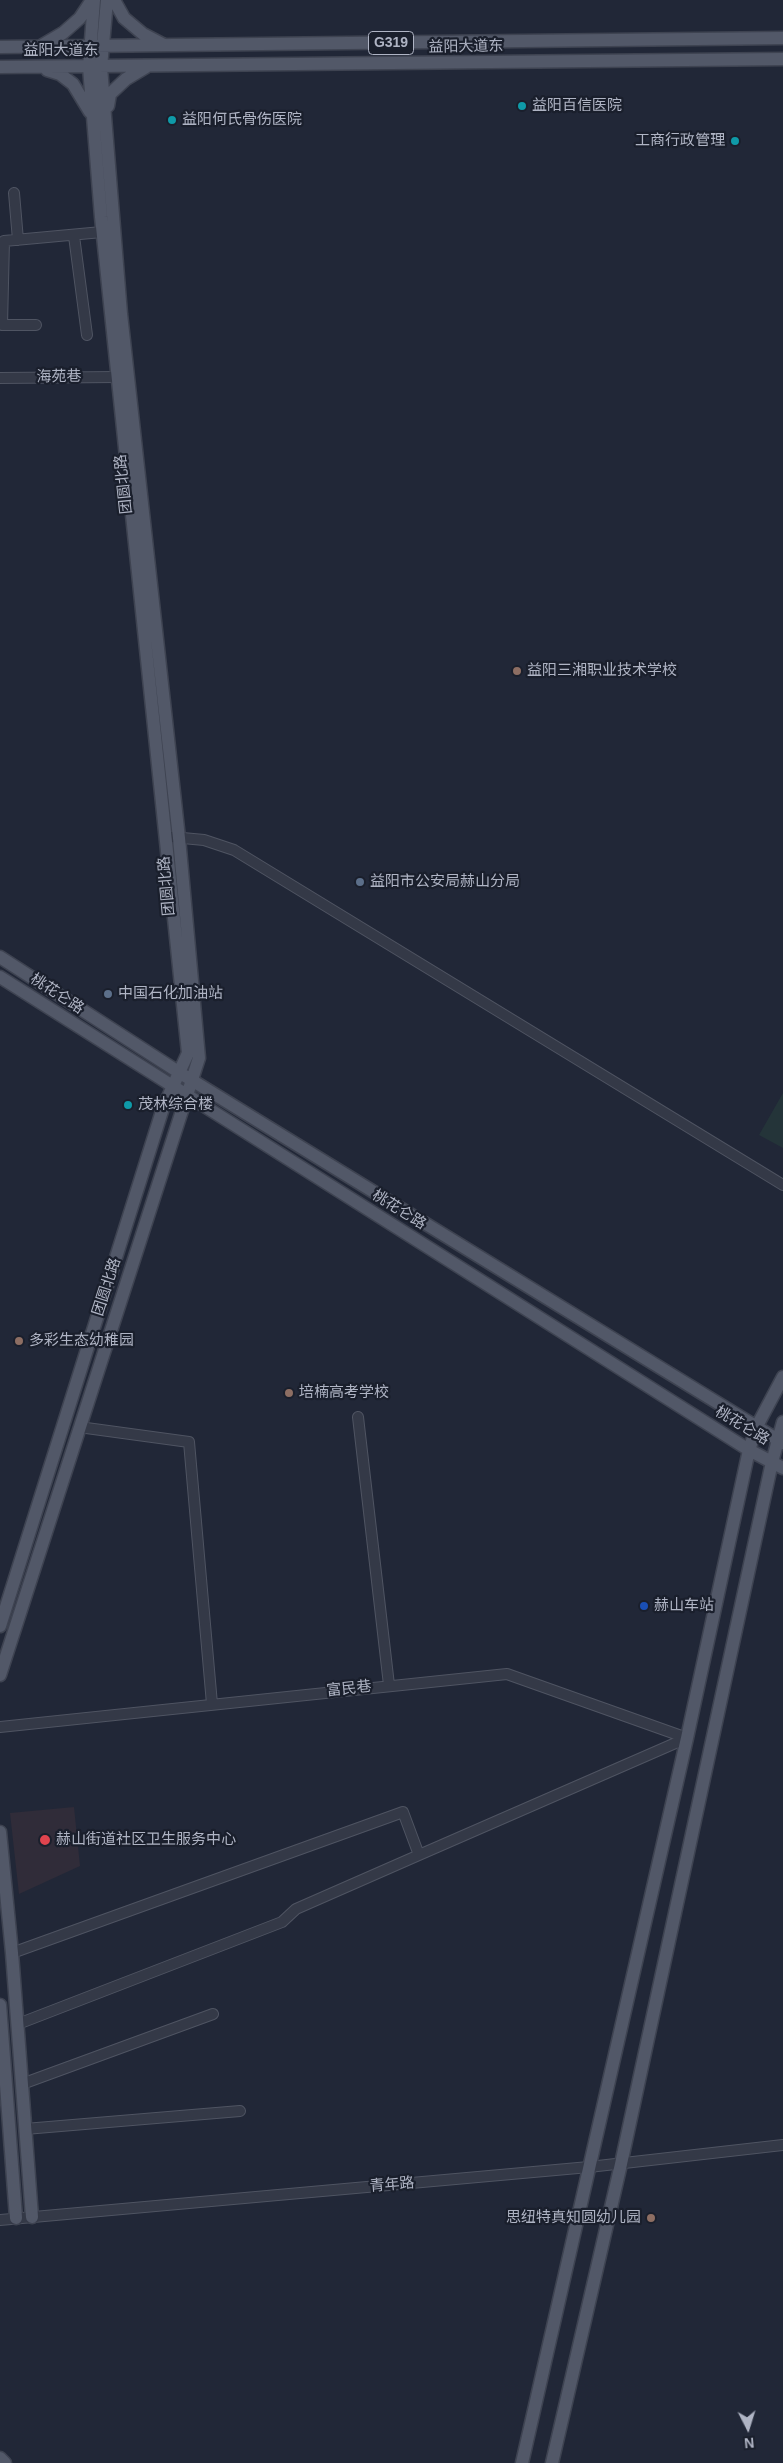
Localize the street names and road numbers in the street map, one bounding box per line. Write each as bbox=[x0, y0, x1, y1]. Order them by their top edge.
road number: G319 bbox=[368, 32, 414, 54]
street label: 益阳大道东 bbox=[428, 37, 504, 57]
street label: 益阳大道东 bbox=[24, 42, 98, 60]
street label: 海苑巷 bbox=[36, 368, 82, 386]
street label: 团圆北路 bbox=[112, 453, 136, 515]
street label: 团圆北路 bbox=[155, 855, 179, 917]
street label: 桃花仑路 bbox=[27, 970, 87, 1018]
street label: 桃花仑路 bbox=[369, 1186, 429, 1234]
street label: 团圆北路 bbox=[89, 1256, 125, 1318]
street label: 桃花仑路 bbox=[712, 1403, 772, 1449]
street label: 富民巷 bbox=[326, 1678, 372, 1700]
street label: 青年路 bbox=[369, 2174, 415, 2196]

